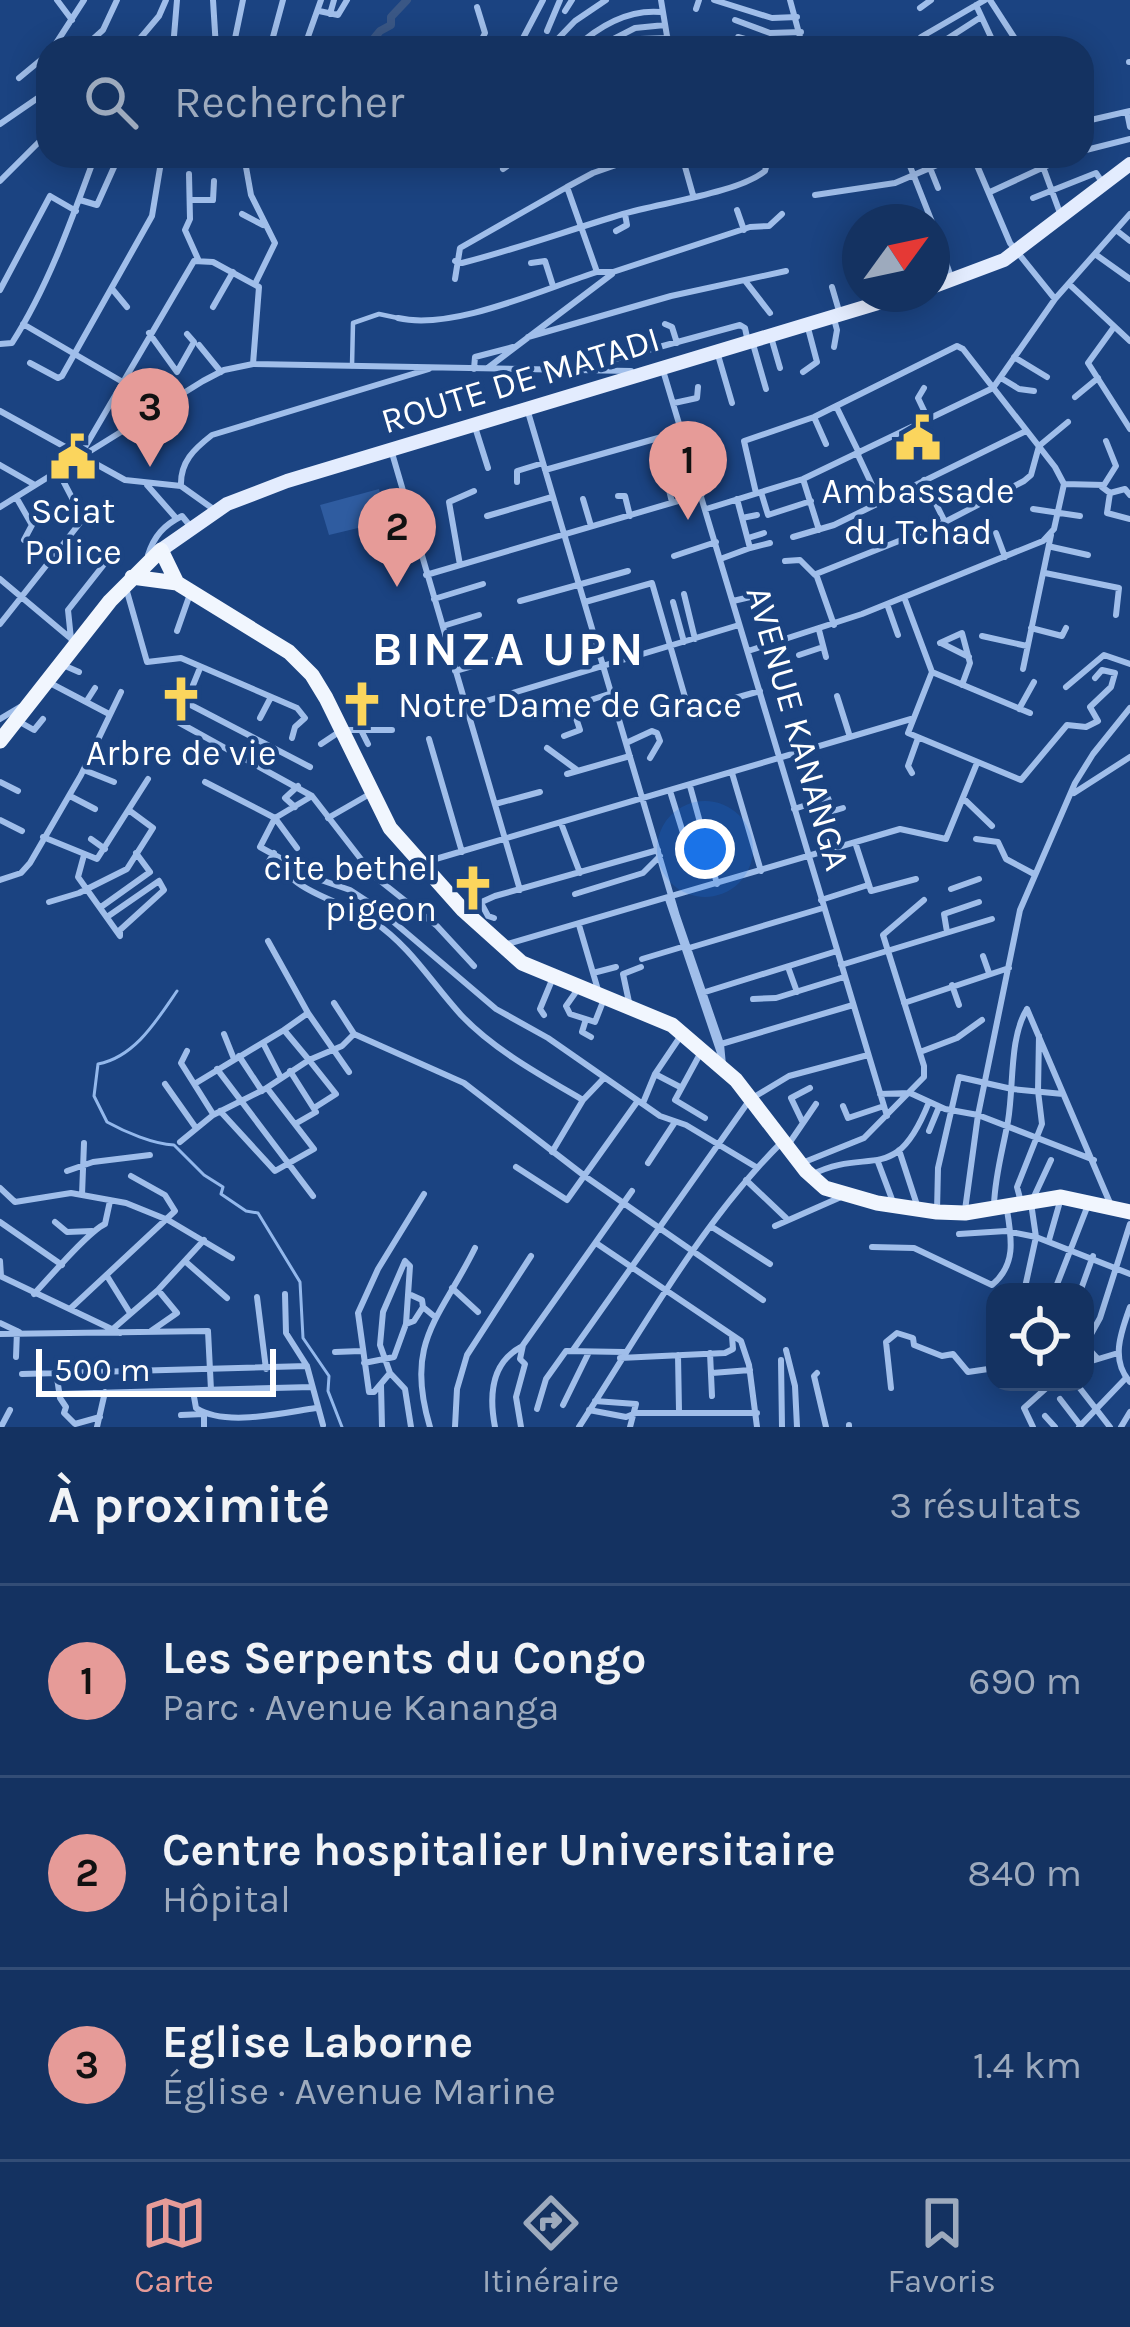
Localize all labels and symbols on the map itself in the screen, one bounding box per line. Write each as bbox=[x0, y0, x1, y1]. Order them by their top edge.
north arrow bbox=[842, 204, 950, 312]
street label: ROUTE DE MATADI bbox=[376, 318, 665, 442]
pin: 3 bbox=[111, 368, 189, 467]
public building icon: Ambassade du Tchad bbox=[893, 413, 943, 463]
pin: 1 bbox=[649, 421, 727, 520]
public building icon: Sciat Police bbox=[48, 432, 98, 482]
place label: Ambassade du Tchad bbox=[822, 470, 1014, 553]
pin: 2 bbox=[358, 488, 436, 587]
place label: Sciat Police bbox=[24, 490, 122, 573]
street label: AVENUE KANANGA bbox=[737, 581, 859, 875]
district label: BINZA UPN bbox=[372, 621, 646, 677]
church icon: Arbre de vie bbox=[156, 674, 206, 724]
church icon: Notre Dame de Grace bbox=[337, 679, 387, 729]
place label: Notre Dame de Grace bbox=[398, 684, 742, 726]
place label: Arbre de vie bbox=[86, 732, 276, 774]
your location bbox=[675, 819, 735, 879]
place label: cite bethel pigeon bbox=[263, 847, 437, 930]
church icon: cite bethel pigeon bbox=[448, 863, 498, 913]
scale bar bbox=[36, 1343, 276, 1396]

